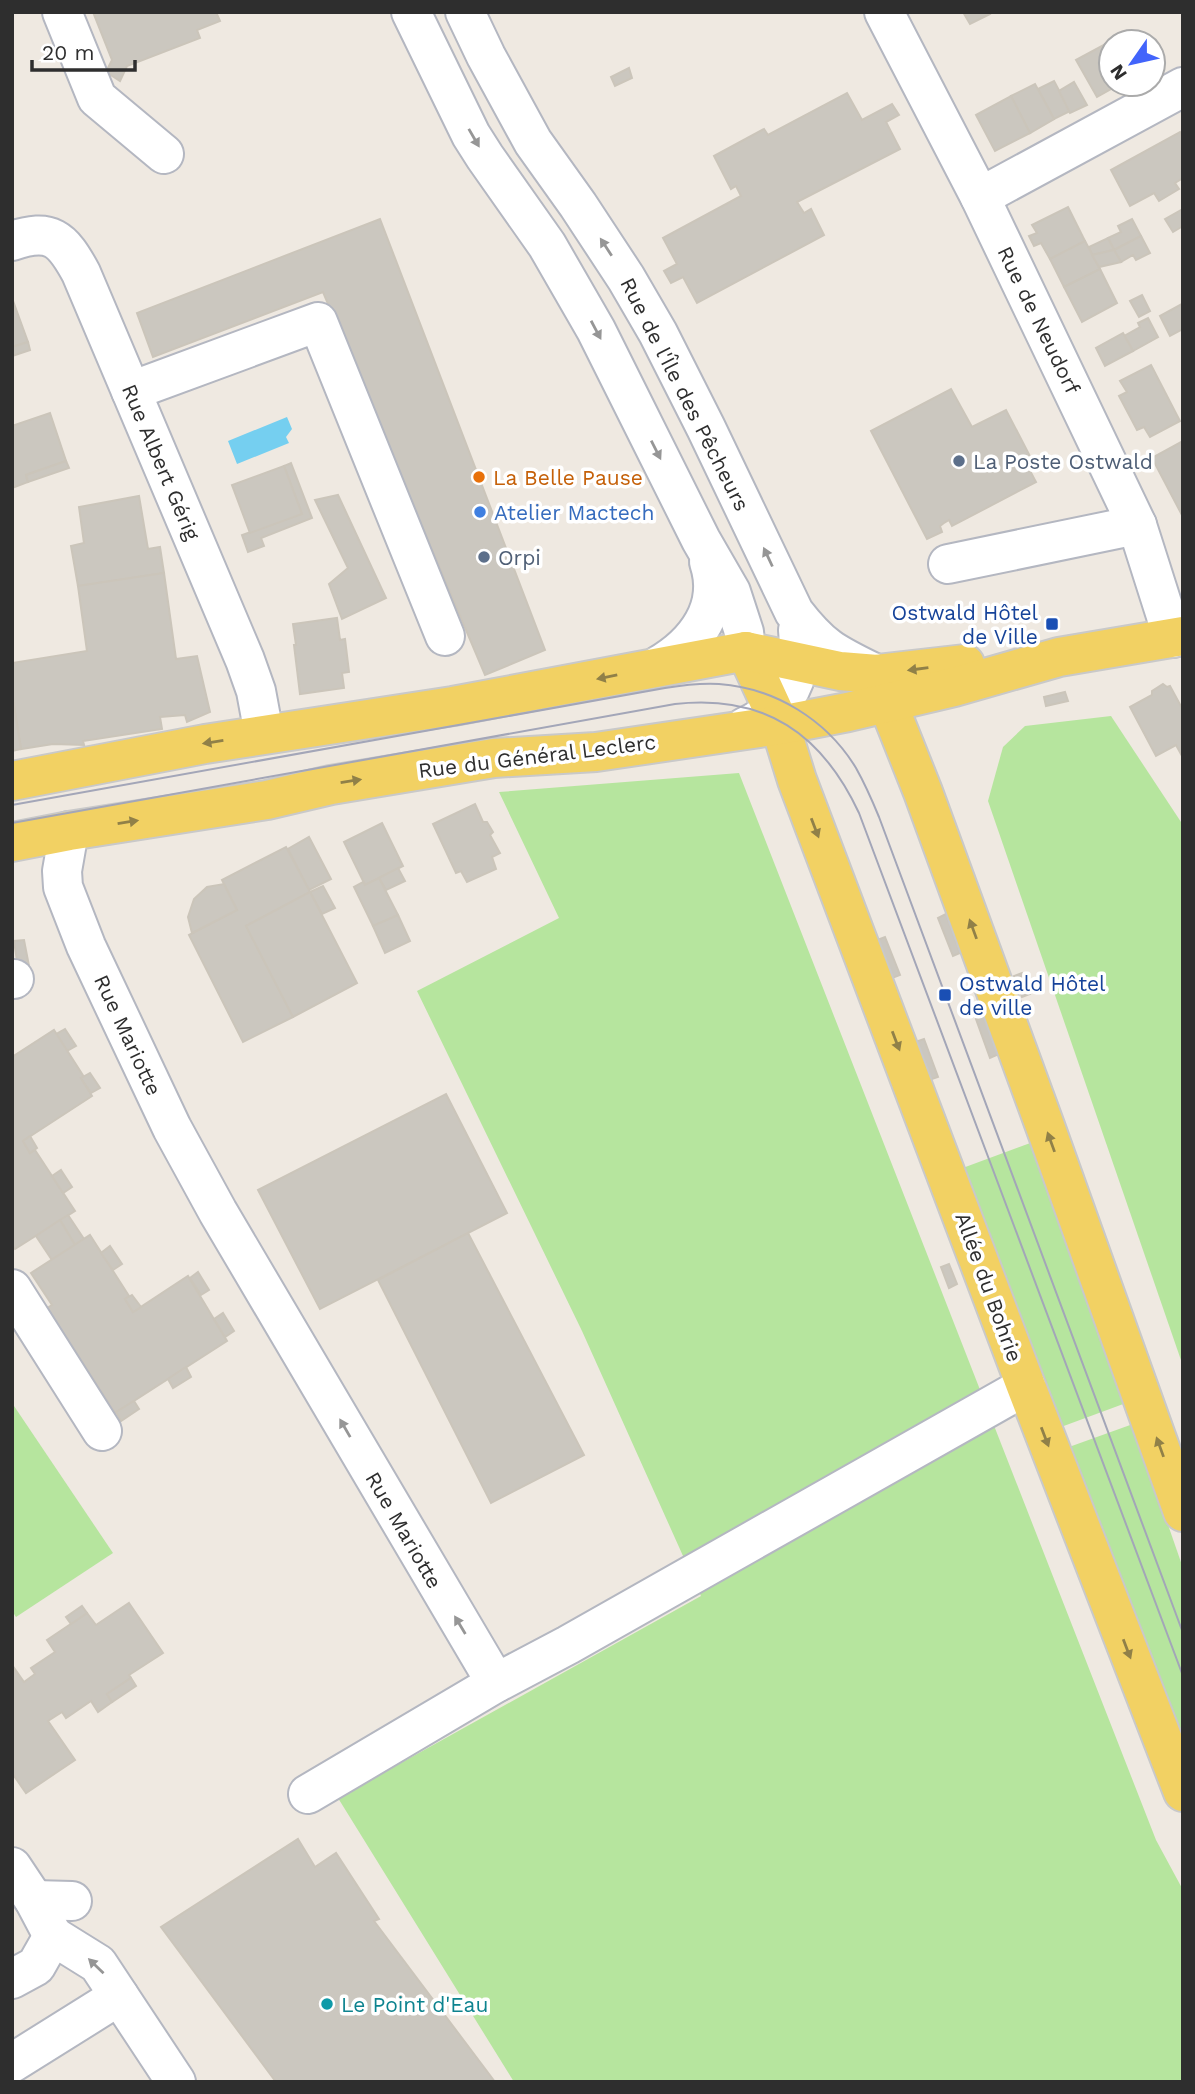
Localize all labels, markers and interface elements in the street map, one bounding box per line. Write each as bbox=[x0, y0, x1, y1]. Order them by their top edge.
scale bar bbox=[32, 28, 135, 72]
north arrow bbox=[1097, 28, 1167, 98]
text: 20 m bbox=[42, 40, 94, 65]
text: N bbox=[1105, 60, 1132, 84]
one-way arrow bbox=[468, 129, 480, 148]
one-way arrow bbox=[600, 238, 613, 257]
street label: Rue de Neudorf bbox=[992, 242, 1086, 398]
street label: Rue de l'Île des Pêcheurs bbox=[615, 273, 755, 515]
one-way arrow bbox=[590, 320, 601, 340]
street label: Rue Albert Gérig bbox=[117, 380, 206, 545]
one-way arrow bbox=[650, 440, 661, 460]
place label: La Poste Ostwald bbox=[973, 449, 1153, 474]
marker: La Poste Ostwald bbox=[951, 453, 967, 469]
place label: La Belle Pause bbox=[493, 465, 643, 490]
marker: La Belle Pause bbox=[471, 469, 487, 485]
place label: Atelier Mactech bbox=[494, 500, 655, 525]
marker: Atelier Mactech bbox=[472, 504, 488, 520]
place label: Orpi bbox=[498, 545, 541, 570]
one-way arrow bbox=[762, 547, 774, 567]
marker: Orpi bbox=[476, 549, 492, 565]
place label: Ostwald Hôtel de Ville bbox=[891, 600, 1039, 649]
marker: Ostwald Hôtel de Ville bbox=[1044, 616, 1060, 632]
one-way arrow bbox=[907, 663, 929, 674]
one-way arrow bbox=[596, 671, 618, 682]
street label: Rue du Général Leclerc bbox=[417, 729, 657, 783]
one-way arrow bbox=[202, 737, 224, 748]
one-way arrow bbox=[341, 775, 363, 786]
one-way arrow bbox=[117, 816, 139, 827]
one-way arrow bbox=[810, 818, 821, 839]
one-way arrow bbox=[967, 918, 978, 939]
street label: Rue Mariotte bbox=[89, 971, 167, 1099]
place label: Ostwald Hôtel de ville bbox=[959, 971, 1106, 1020]
marker: Ostwald Hôtel de ville bbox=[937, 987, 953, 1003]
one-way arrow bbox=[891, 1030, 902, 1051]
one-way arrow bbox=[1045, 1132, 1056, 1153]
street label: Allée du Bohrie bbox=[950, 1209, 1028, 1365]
one-way arrow bbox=[339, 1419, 351, 1438]
one-way arrow bbox=[1040, 1427, 1051, 1448]
one-way arrow bbox=[1154, 1437, 1165, 1458]
street label: Rue Mariotte bbox=[361, 1467, 447, 1593]
one-way arrow bbox=[454, 1615, 466, 1634]
one-way arrow bbox=[1122, 1639, 1133, 1660]
one-way arrow bbox=[87, 1957, 104, 1974]
place label: Le Point d'Eau bbox=[341, 1992, 488, 2017]
marker: Le Point d'Eau bbox=[319, 1996, 335, 2012]

